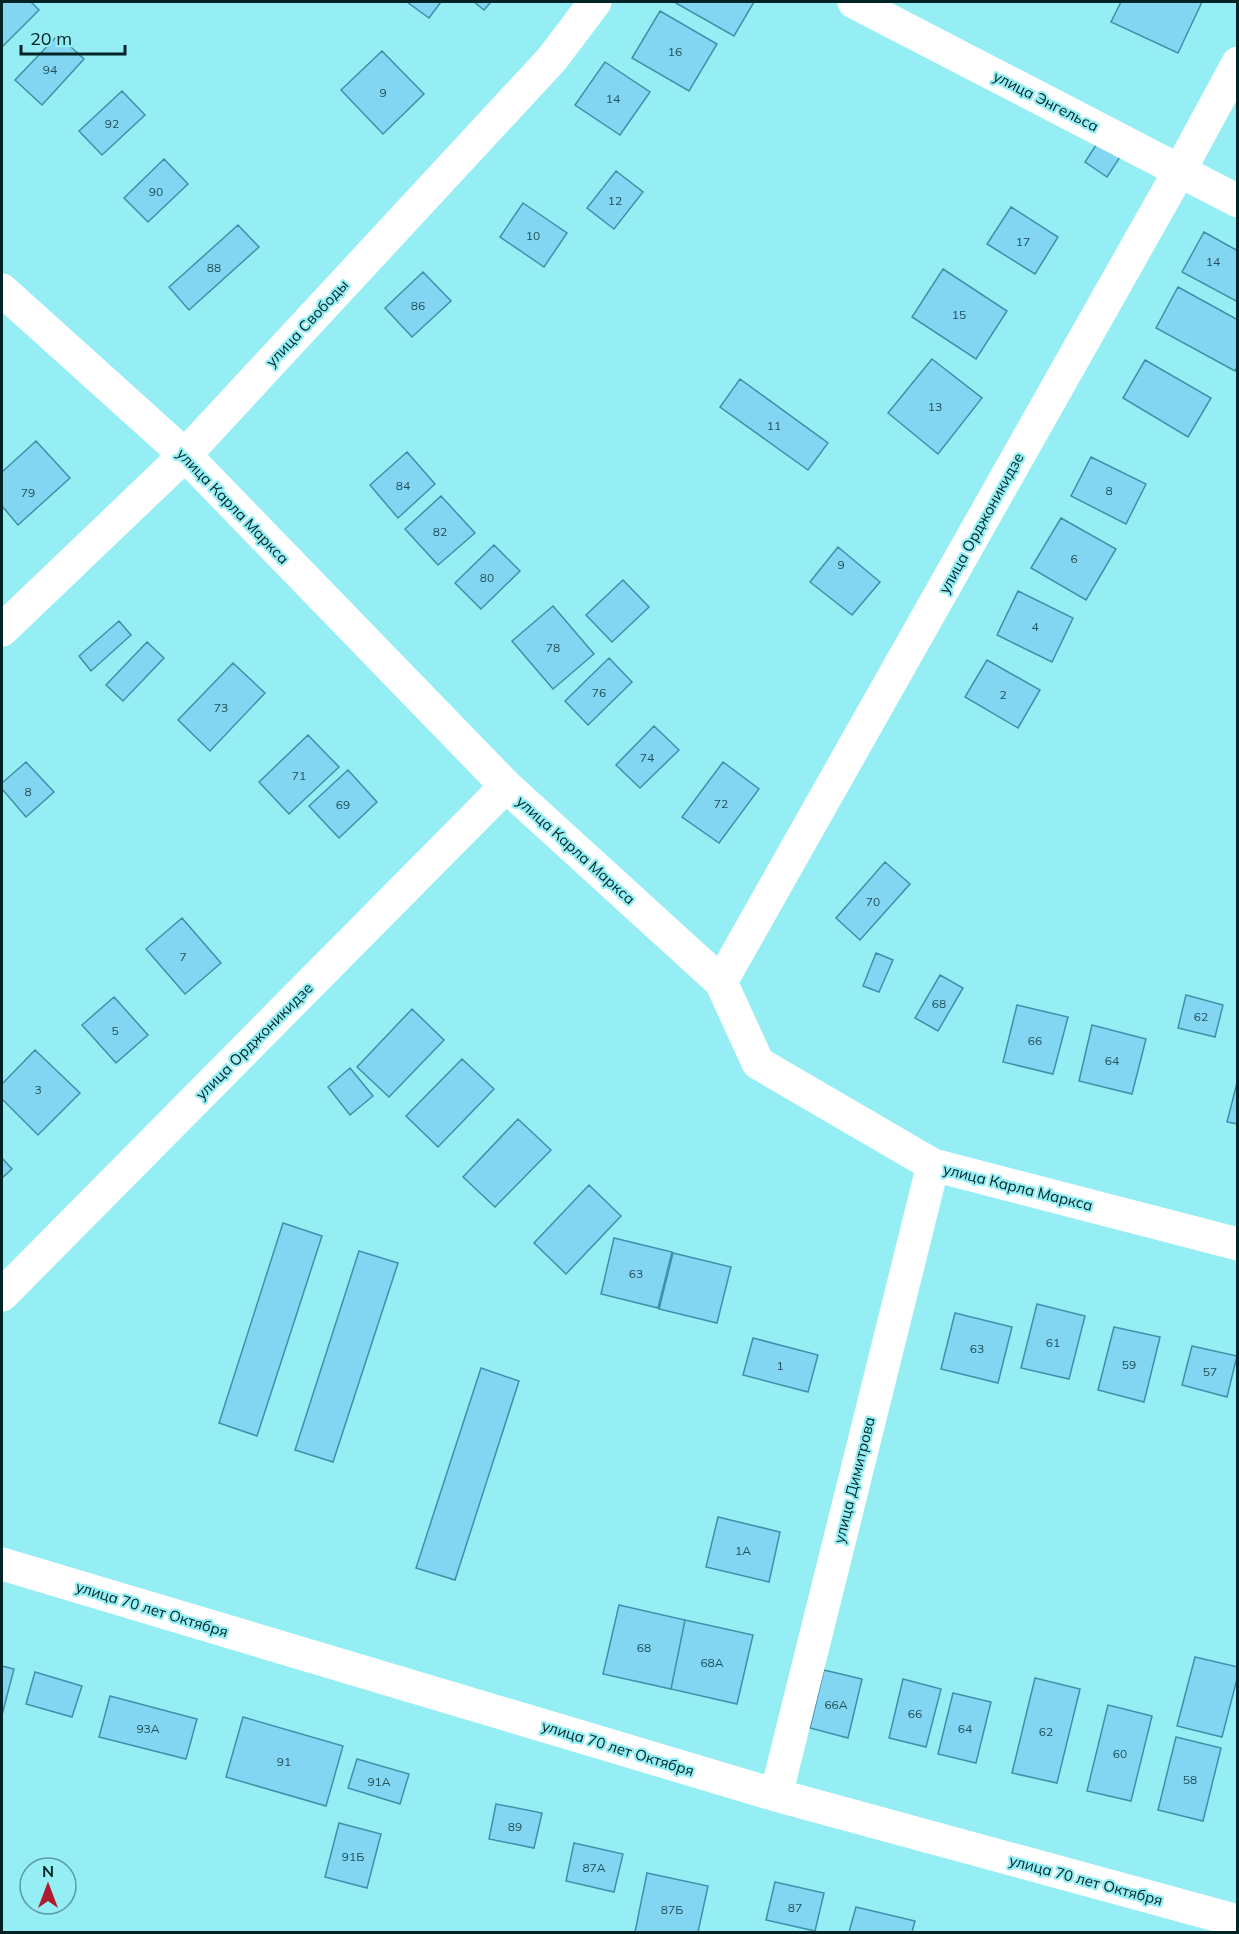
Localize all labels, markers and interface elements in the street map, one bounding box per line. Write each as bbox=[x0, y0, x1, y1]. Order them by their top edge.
scale bar bbox=[21, 18, 124, 56]
text: 20 m bbox=[30, 27, 72, 50]
house number: 16 bbox=[668, 44, 682, 59]
house number: 94 bbox=[43, 62, 57, 77]
street label: улица Энгельса bbox=[990, 66, 1102, 136]
house number: 9 bbox=[379, 85, 387, 100]
house number: 14 bbox=[606, 91, 620, 106]
house number: 92 bbox=[105, 116, 119, 131]
house number: 90 bbox=[149, 184, 163, 199]
house number: 12 bbox=[608, 193, 622, 208]
house number: 10 bbox=[526, 228, 540, 243]
house number: 17 bbox=[1016, 234, 1030, 249]
house number: 14 bbox=[1206, 254, 1220, 269]
house number: 88 bbox=[207, 260, 221, 275]
street label: улица Свободы bbox=[262, 275, 352, 371]
house number: 86 bbox=[411, 298, 425, 313]
house number: 15 bbox=[952, 307, 966, 322]
house number: 13 bbox=[928, 399, 942, 414]
house number: 11 bbox=[767, 418, 781, 433]
street label: улица Карла Маркса bbox=[173, 444, 293, 568]
street label: улица Орджоникидзе bbox=[934, 449, 1028, 597]
house number: 84 bbox=[396, 478, 410, 493]
house number: 8 bbox=[1105, 483, 1113, 498]
house number: 79 bbox=[21, 485, 35, 500]
house number: 82 bbox=[433, 524, 447, 539]
house number: 6 bbox=[1070, 551, 1078, 566]
house number: 9 bbox=[837, 557, 845, 572]
house number: 80 bbox=[480, 570, 494, 585]
house number: 4 bbox=[1031, 619, 1039, 634]
house number: 78 bbox=[546, 640, 560, 655]
house number: 76 bbox=[592, 685, 606, 700]
house number: 2 bbox=[999, 687, 1007, 702]
house number: 73 bbox=[214, 700, 228, 715]
house number: 74 bbox=[640, 750, 654, 765]
house number: 71 bbox=[292, 768, 306, 783]
house number: 8 bbox=[24, 784, 32, 799]
street label: улица Карла Маркса bbox=[513, 792, 639, 908]
house number: 72 bbox=[714, 796, 728, 811]
house number: 69 bbox=[336, 797, 350, 812]
house number: 70 bbox=[866, 894, 880, 909]
house number: 7 bbox=[179, 949, 187, 964]
street label: улица Орджоникидзе bbox=[191, 978, 317, 1104]
house number: 68 bbox=[932, 996, 946, 1011]
house number: 62 bbox=[1194, 1009, 1208, 1024]
house number: 5 bbox=[111, 1023, 119, 1038]
house number: 66 bbox=[1028, 1033, 1042, 1048]
house number: 64 bbox=[1105, 1053, 1119, 1068]
house number: 3 bbox=[34, 1082, 42, 1097]
street label: улица Карла Маркса bbox=[941, 1159, 1095, 1215]
house number: 63 bbox=[629, 1266, 643, 1281]
house number: 61 bbox=[1046, 1335, 1060, 1350]
house number: 63 bbox=[970, 1341, 984, 1356]
house number: 59 bbox=[1122, 1357, 1136, 1372]
house number: 1 bbox=[776, 1358, 784, 1373]
house number: 57 bbox=[1203, 1364, 1217, 1379]
street label: улица Димитрова bbox=[829, 1415, 879, 1545]
house number: 1А bbox=[735, 1543, 751, 1558]
street label: улица 70 лет Октября bbox=[74, 1577, 230, 1641]
house number: 68 bbox=[637, 1640, 651, 1655]
house number: 68А bbox=[700, 1655, 724, 1670]
house number: 66А bbox=[824, 1697, 848, 1712]
house number: 66 bbox=[908, 1706, 922, 1721]
street label: улица 70 лет Октября bbox=[540, 1716, 696, 1780]
house number: 93А bbox=[136, 1721, 160, 1736]
house number: 64 bbox=[958, 1721, 972, 1736]
house number: 62 bbox=[1039, 1724, 1053, 1739]
house number: 60 bbox=[1113, 1746, 1127, 1761]
house number: 91 bbox=[277, 1754, 291, 1769]
house number: 58 bbox=[1183, 1772, 1197, 1787]
house number: 91А bbox=[367, 1774, 391, 1789]
house number: 89 bbox=[508, 1819, 522, 1834]
house number: 91Б bbox=[342, 1849, 364, 1864]
street label: улица 70 лет Октября bbox=[1007, 1850, 1165, 1910]
north arrow bbox=[18, 1856, 78, 1916]
house number: 87А bbox=[582, 1860, 606, 1875]
text: N bbox=[42, 1861, 54, 1881]
house number: 87 bbox=[788, 1900, 802, 1915]
house number: 87Б bbox=[661, 1902, 683, 1917]

